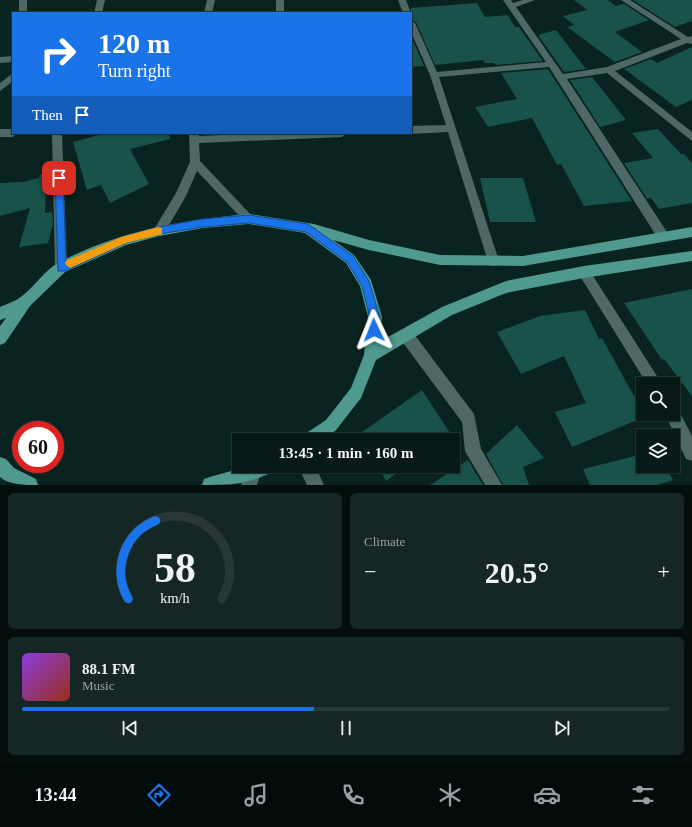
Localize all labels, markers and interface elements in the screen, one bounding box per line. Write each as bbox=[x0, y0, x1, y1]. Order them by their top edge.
icon: right bbox=[32, 28, 84, 80]
text: 120 m bbox=[98, 28, 170, 59]
text: Turn right bbox=[98, 61, 171, 81]
icon: arrive bbox=[71, 104, 93, 126]
text: Then bbox=[32, 107, 63, 123]
pin bbox=[42, 161, 76, 195]
icon: arrive bbox=[48, 167, 70, 189]
position arrow bbox=[353, 309, 395, 351]
map controls bbox=[636, 377, 680, 473]
button: search bbox=[636, 377, 680, 421]
speed limit sign: 60 bbox=[12, 421, 64, 473]
button: layers bbox=[636, 429, 680, 473]
text: 13:45 · 1 min · 160 m bbox=[279, 445, 414, 461]
text: Climate bbox=[364, 534, 405, 549]
text: 58 bbox=[154, 545, 196, 591]
text: 20.5° bbox=[485, 556, 549, 589]
text: − bbox=[364, 559, 376, 584]
text: + bbox=[658, 559, 670, 584]
text: km/h bbox=[160, 590, 190, 606]
text: 88.1 FM bbox=[82, 661, 135, 677]
text: Music bbox=[82, 678, 115, 693]
icon: previous bbox=[119, 717, 141, 739]
icon: pause bbox=[335, 717, 357, 739]
icon: next bbox=[551, 717, 573, 739]
icon: directions bbox=[145, 781, 173, 809]
icon: music bbox=[242, 781, 270, 809]
icon: phone bbox=[339, 781, 367, 809]
icon: climate bbox=[436, 781, 464, 809]
icon: car bbox=[533, 781, 561, 809]
icon: filters bbox=[629, 781, 657, 809]
text: 13:44 bbox=[34, 785, 76, 805]

